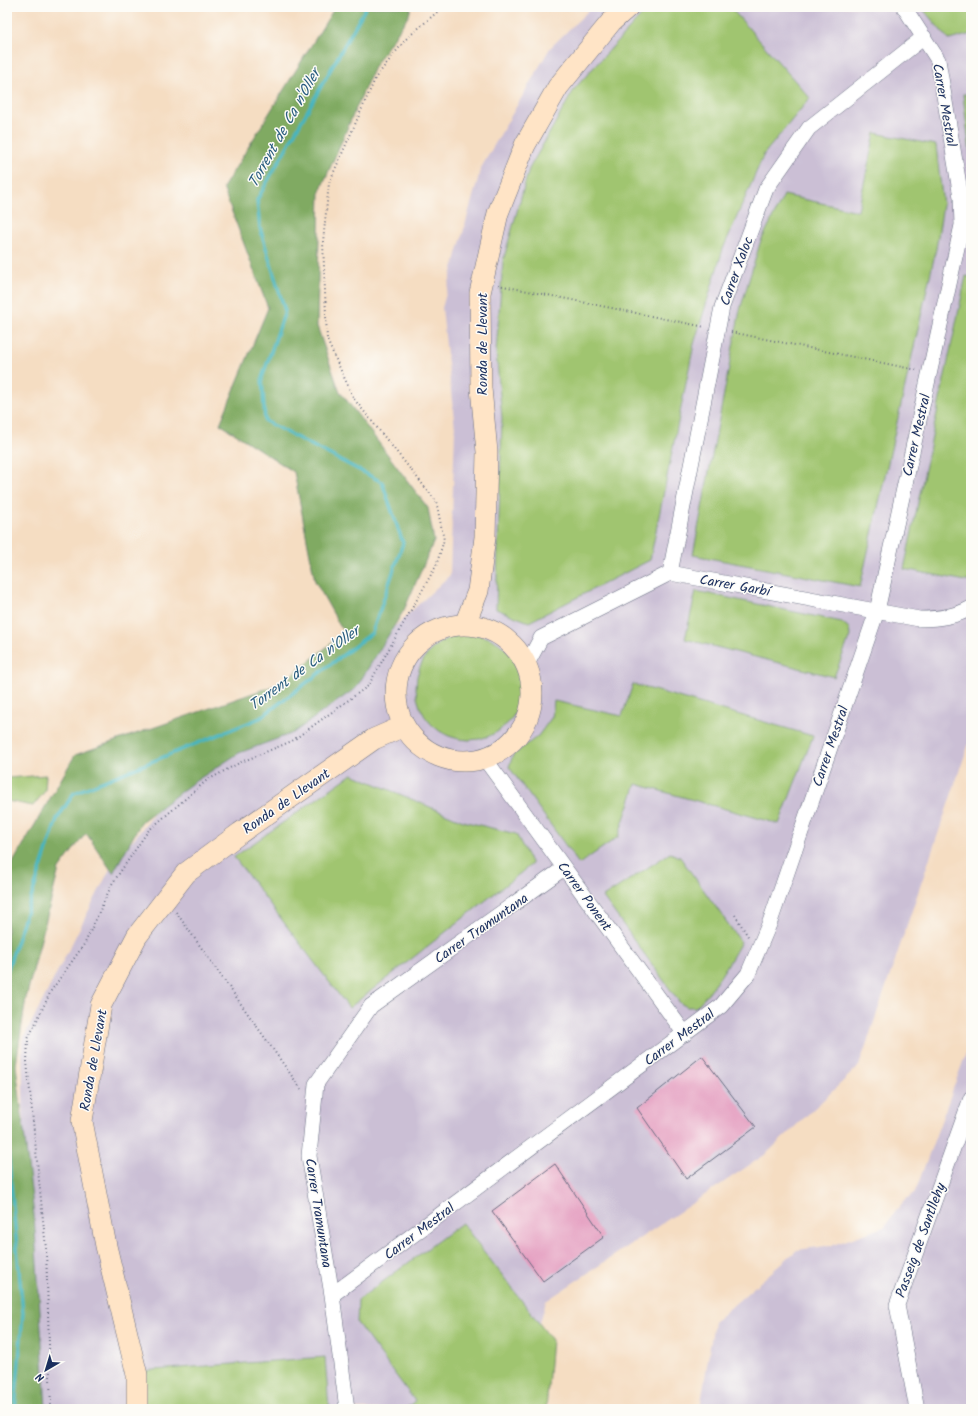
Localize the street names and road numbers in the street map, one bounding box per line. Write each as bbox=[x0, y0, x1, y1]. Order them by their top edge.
street label: Carrer Mestral bbox=[926, 62, 962, 149]
street label: Carrer Xaloc bbox=[714, 234, 760, 309]
street label: Ronda de Llevant bbox=[472, 292, 494, 395]
street label: Carrer Mestral bbox=[897, 391, 937, 479]
street label: Carrer Garbí bbox=[698, 569, 774, 603]
street label: Carrer Mestral bbox=[807, 702, 855, 790]
street label: Ronda de Llevant bbox=[238, 763, 335, 840]
street label: Carrer Ponent bbox=[551, 857, 617, 936]
street label: Carrer Tramuntana bbox=[430, 888, 533, 970]
street label: Carrer Mestral bbox=[639, 1003, 720, 1072]
street label: Ronda de Llevant bbox=[74, 1007, 114, 1113]
street label: Carrer Tramuntana bbox=[298, 1157, 338, 1270]
street label: Passeig de Santllehy bbox=[890, 1179, 952, 1301]
street label: Carrer Mestral bbox=[379, 1197, 460, 1266]

